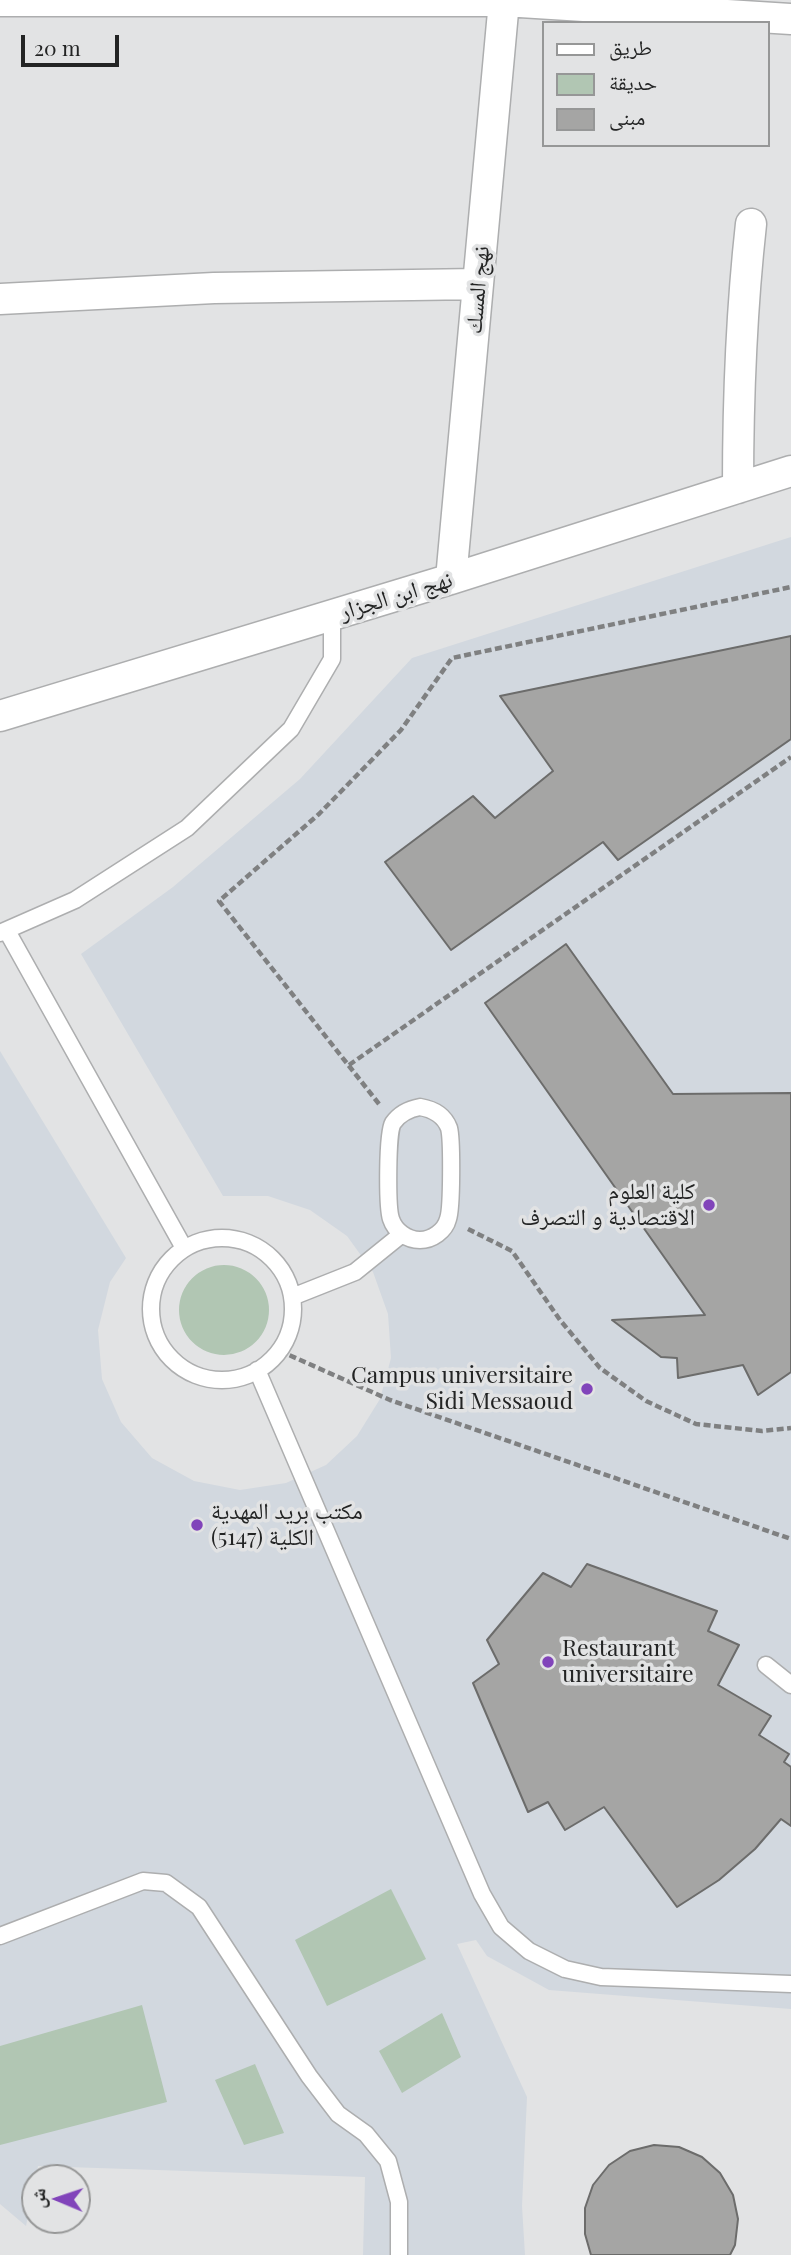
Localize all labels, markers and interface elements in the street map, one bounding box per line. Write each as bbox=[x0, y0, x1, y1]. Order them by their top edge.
scale bar bbox=[24, 21, 122, 65]
legend bbox=[542, 21, 770, 147]
text: طريق bbox=[609, 32, 652, 60]
text: 20 m bbox=[34, 33, 81, 61]
text: حديقة bbox=[609, 67, 657, 95]
text: مبنى bbox=[609, 102, 645, 130]
street label: نهج المسك bbox=[460, 245, 496, 335]
street label: نهج ابن الجزار bbox=[336, 566, 456, 626]
place label: كلية العلوم الاقتصادية و التصرف bbox=[521, 1178, 695, 1232]
marker: كلية العلوم الاقتصادية و التصرف bbox=[701, 1197, 717, 1213]
place label: Campus universitaire Sidi Messaoud bbox=[351, 1362, 573, 1416]
marker: Campus universitaire Sidi Messaoud bbox=[579, 1381, 595, 1397]
place label: مكتب بريد المهدية الكلية (5147) bbox=[211, 1498, 363, 1552]
marker: مكتب بريد المهدية الكلية (5147) bbox=[189, 1517, 205, 1533]
place label: Restaurant universitaire bbox=[562, 1635, 694, 1689]
marker: Restaurant universitaire bbox=[540, 1654, 556, 1670]
north arrow bbox=[21, 2164, 91, 2234]
text: ش bbox=[24, 2188, 50, 2209]

